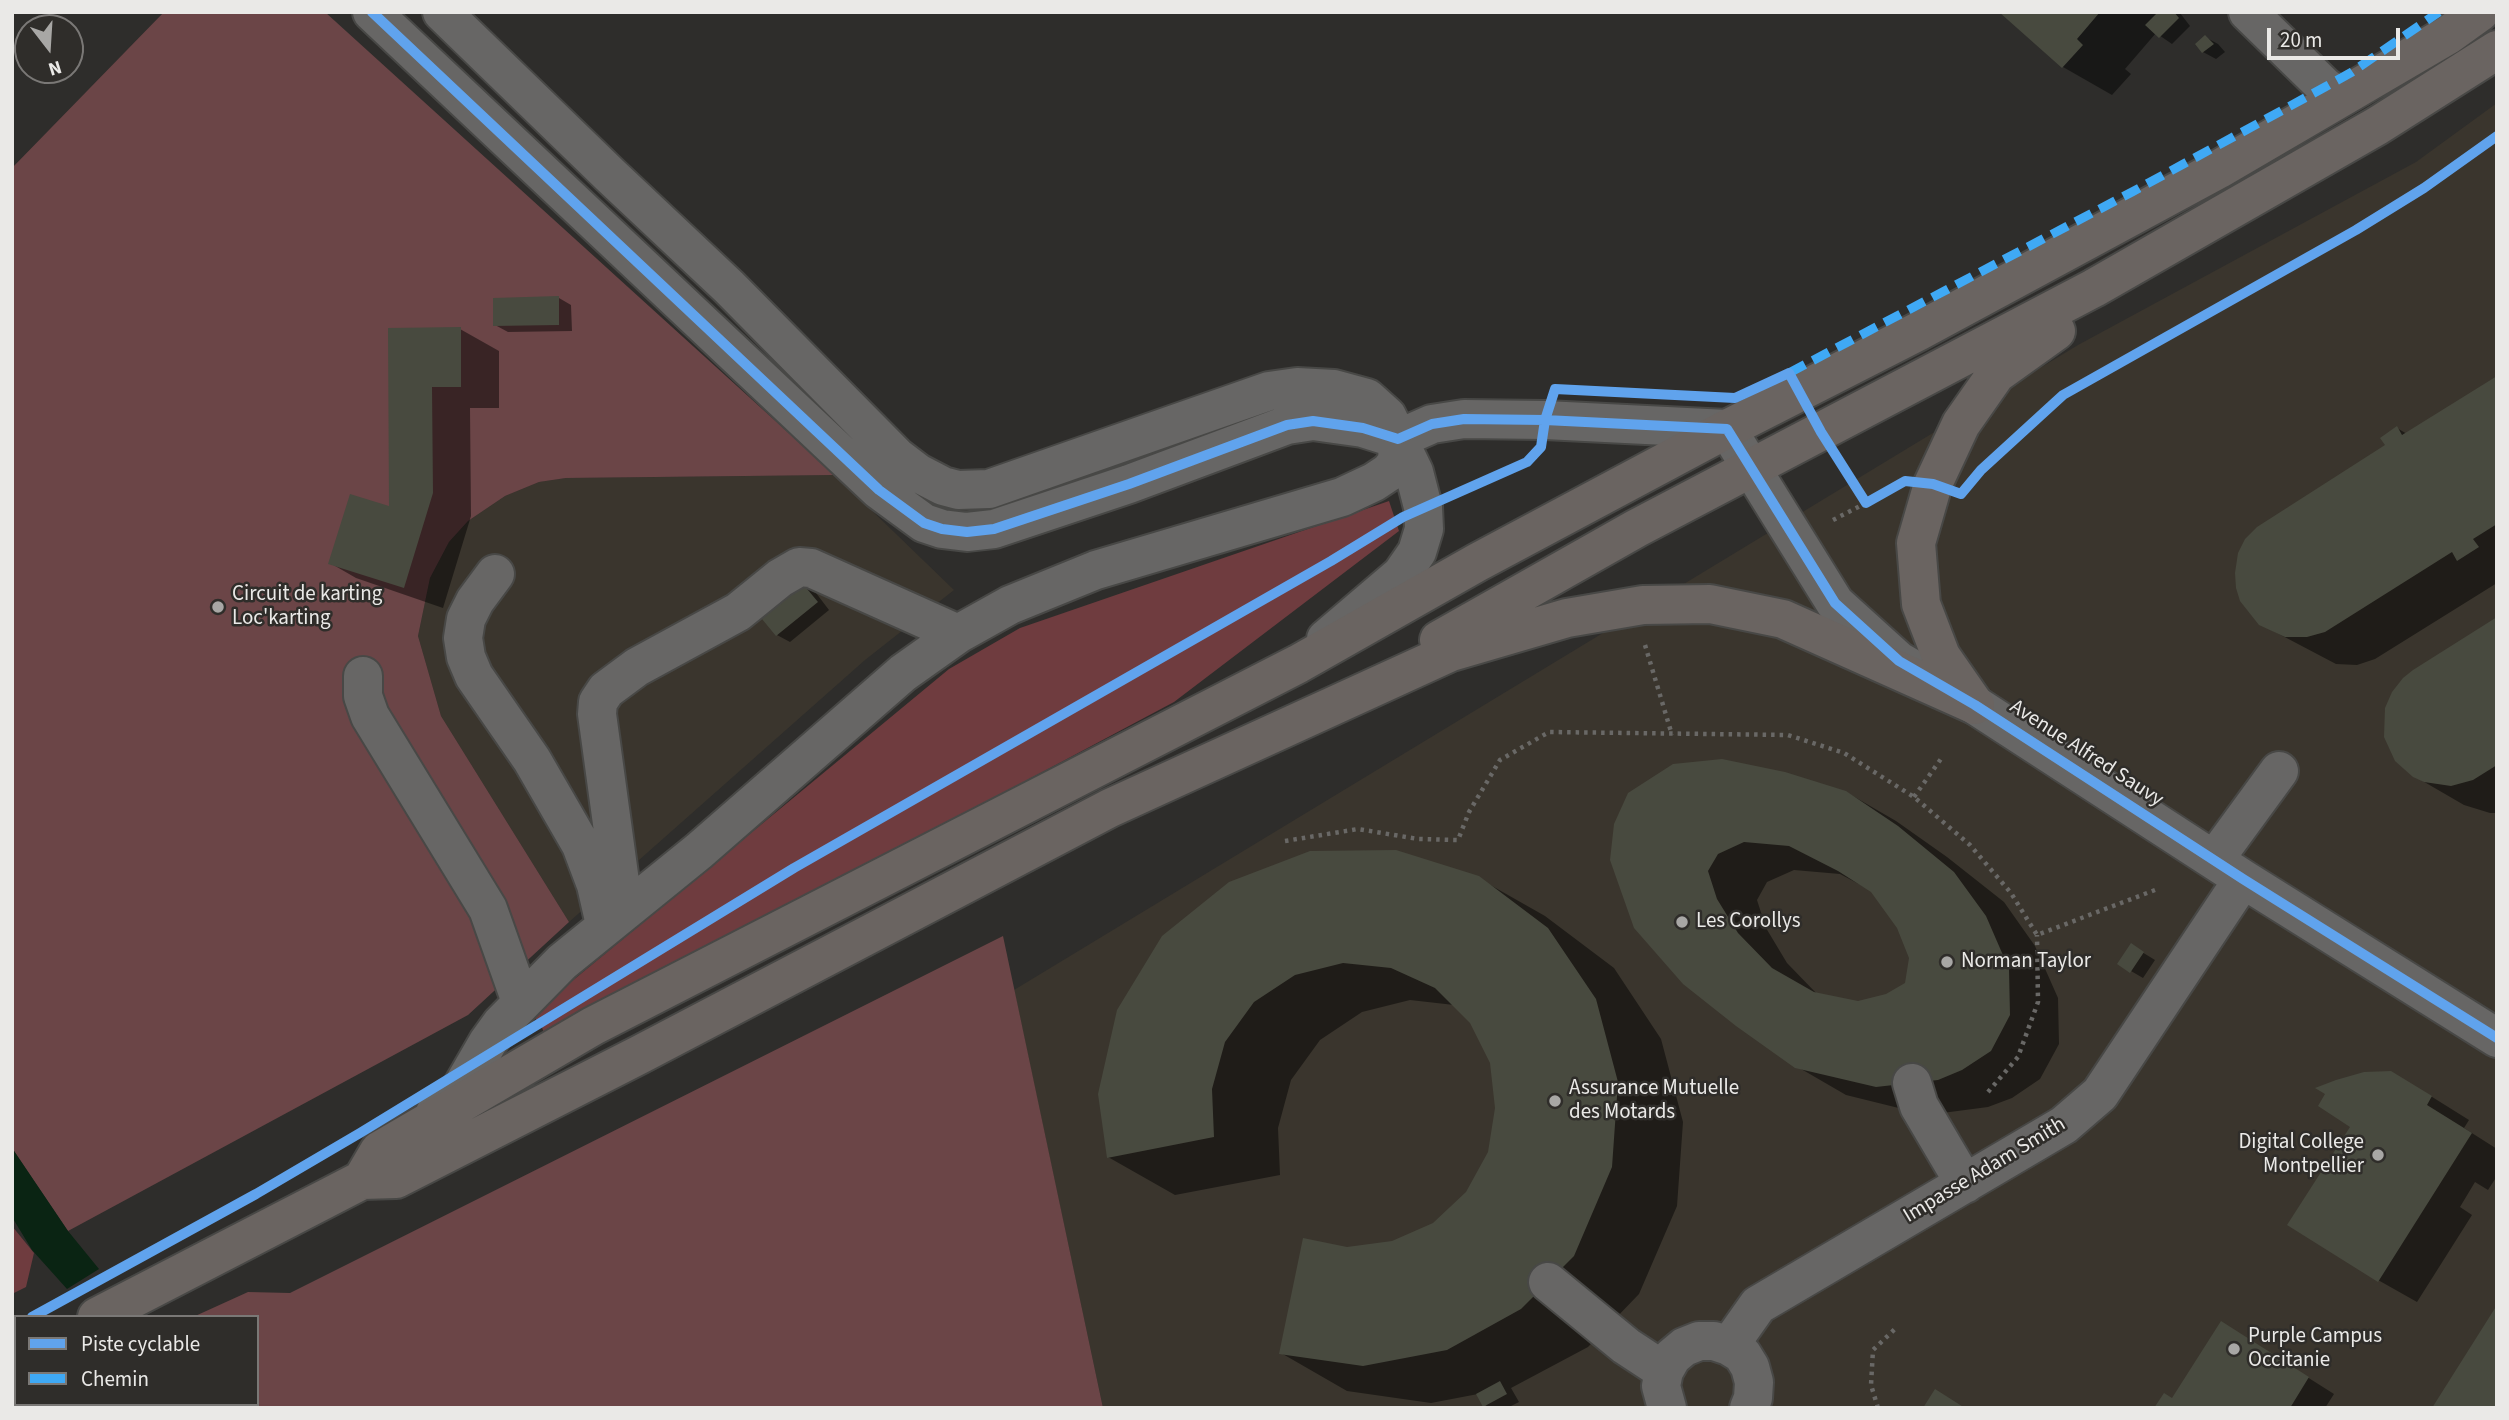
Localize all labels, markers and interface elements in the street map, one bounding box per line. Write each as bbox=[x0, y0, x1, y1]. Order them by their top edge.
north arrow bbox=[14, 14, 84, 84]
scale bar bbox=[2271, 14, 2404, 58]
text: 20 m bbox=[2280, 25, 2322, 55]
text: N bbox=[45, 53, 65, 82]
place label: Circuit de karting Loc'karting bbox=[232, 582, 382, 632]
marker: Circuit de karting Loc'karting bbox=[210, 599, 226, 615]
street label: Avenue Alfred Sauvy bbox=[2004, 695, 2168, 813]
place label: Les Corollys bbox=[1696, 909, 1801, 935]
marker: Les Corollys bbox=[1674, 914, 1690, 930]
place label: Norman Taylor bbox=[1961, 949, 2091, 975]
marker: Norman Taylor bbox=[1939, 954, 1955, 970]
place label: Assurance Mutuelle des Motards bbox=[1569, 1076, 1739, 1126]
marker: Assurance Mutuelle des Motards bbox=[1547, 1093, 1563, 1109]
street label: Impasse Adam Smith bbox=[1899, 1113, 2071, 1229]
place label: Digital College Montpellier bbox=[2238, 1130, 2364, 1180]
marker: Digital College Montpellier bbox=[2370, 1147, 2386, 1163]
legend bbox=[14, 1315, 259, 1406]
place label: Purple Campus Occitanie bbox=[2248, 1324, 2382, 1374]
text: Piste cyclable bbox=[81, 1329, 200, 1359]
marker: Purple Campus Occitanie bbox=[2226, 1341, 2242, 1357]
text: Chemin bbox=[81, 1364, 149, 1394]

